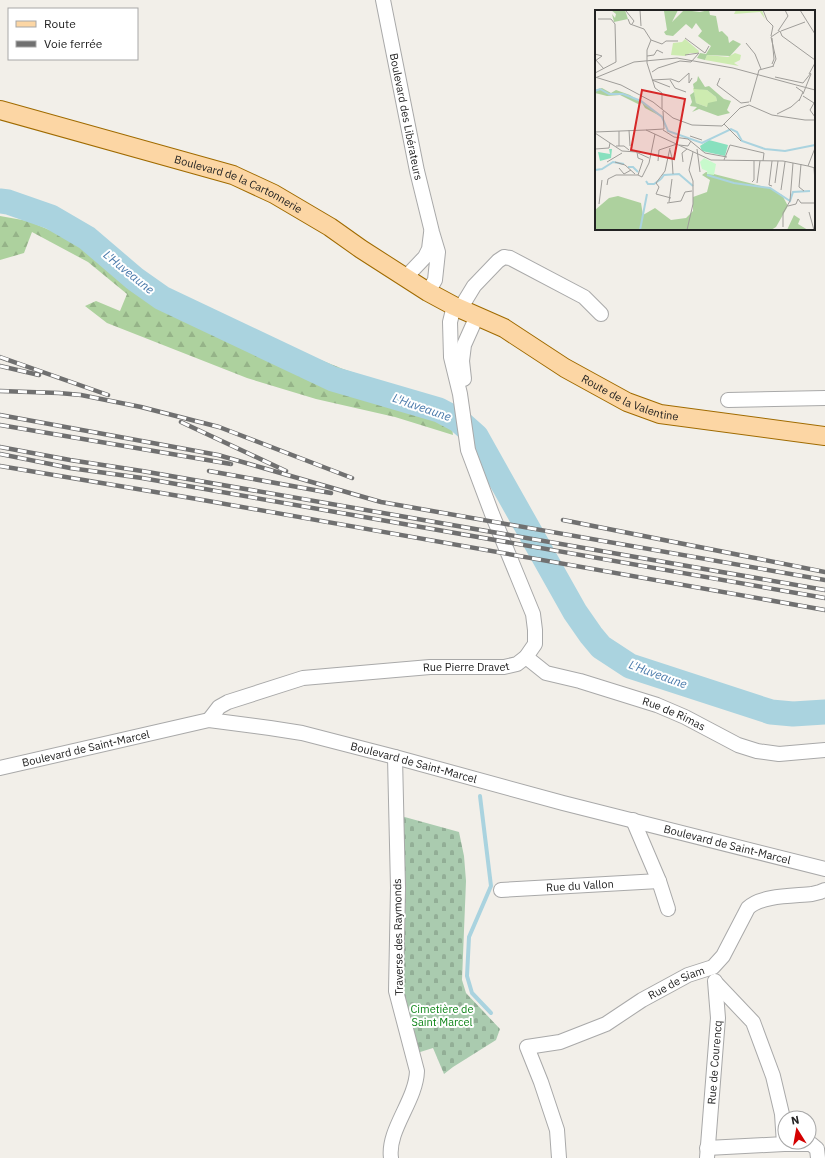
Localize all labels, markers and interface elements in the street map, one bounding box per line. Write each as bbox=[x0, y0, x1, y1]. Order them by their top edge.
legend bbox=[8, 8, 138, 60]
inset map bbox=[595, 10, 815, 230]
text: Route bbox=[44, 16, 76, 31]
text: Voie ferrée bbox=[44, 36, 103, 51]
street label: Boulevard des Libérateurs bbox=[387, 52, 426, 182]
street label: Boulevard de la Cartonnerie bbox=[173, 152, 305, 216]
water label: L'Huveaune bbox=[101, 247, 157, 297]
street label: Route de la Valentine bbox=[579, 371, 680, 423]
water label: L'Huveaune bbox=[391, 390, 453, 424]
water label: L'Huveaune bbox=[627, 657, 689, 691]
street label: Rue Pierre Dravet bbox=[422, 659, 511, 675]
street label: Rue de Rimas bbox=[641, 694, 708, 734]
street label: Boulevard de Saint-Marcel bbox=[21, 727, 151, 770]
street label: Boulevard de Saint-Marcel bbox=[349, 739, 479, 786]
street label: Boulevard de Saint-Marcel bbox=[662, 822, 792, 867]
street label: Rue du Vallon bbox=[546, 877, 614, 894]
street label: Traverse des Raymonds bbox=[390, 878, 406, 996]
street label: Rue de Siam bbox=[645, 963, 706, 1002]
park label: Cimetière de Saint Marcel bbox=[411, 1002, 473, 1029]
street label: Rue de Courencq bbox=[704, 1020, 725, 1105]
north arrow bbox=[777, 1110, 817, 1150]
text: N bbox=[790, 1113, 800, 1128]

